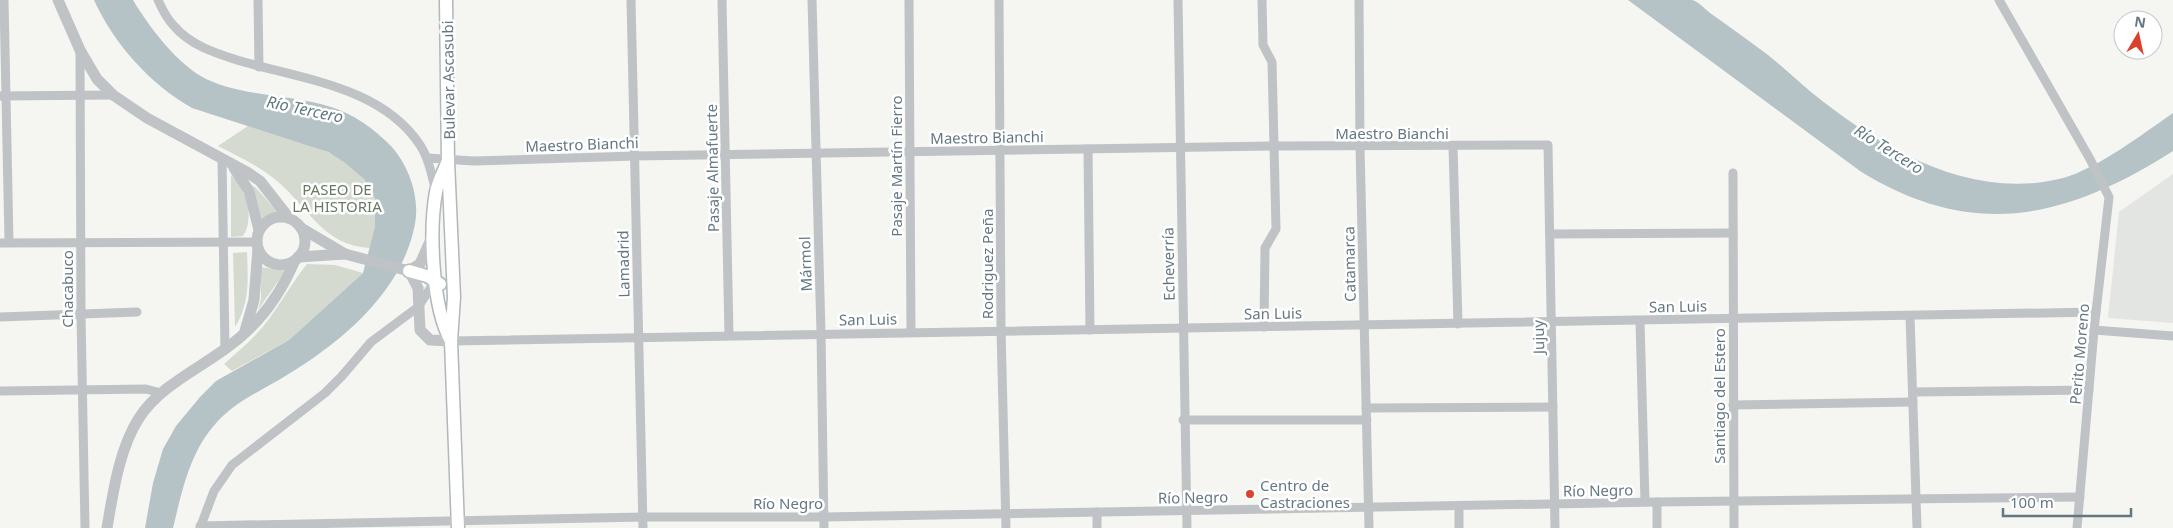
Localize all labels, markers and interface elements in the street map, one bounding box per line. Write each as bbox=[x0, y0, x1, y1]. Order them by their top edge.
north arrow bbox=[2113, 10, 2163, 60]
text: N bbox=[2133, 11, 2147, 32]
street label: Bulevar Ascasubi bbox=[437, 20, 459, 140]
water label: Río Tercero bbox=[265, 90, 345, 128]
street label: Pasaje Martín Fierro bbox=[886, 95, 906, 237]
street label: Pasaje Almafuerte bbox=[701, 104, 723, 232]
water label: Río Tercero bbox=[1850, 119, 1928, 179]
street label: Maestro Bianchi bbox=[1335, 123, 1449, 143]
street label: Maestro Bianchi bbox=[930, 126, 1044, 148]
street label: Maestro Bianchi bbox=[525, 132, 639, 156]
park label: PASEO DE LA HISTORIA bbox=[292, 179, 382, 216]
street label: Rodriguez Peña bbox=[977, 209, 997, 319]
street label: Catamarca bbox=[1338, 226, 1360, 302]
street label: Echeverría bbox=[1157, 227, 1179, 301]
street label: Lamadrid bbox=[612, 230, 634, 298]
street label: Mármol bbox=[794, 236, 816, 292]
street label: Chacabuco bbox=[57, 250, 77, 328]
street label: San Luis bbox=[1649, 295, 1707, 317]
street label: San Luis bbox=[1244, 302, 1302, 324]
street label: Perito Moreno bbox=[2065, 303, 2093, 405]
street label: San Luis bbox=[839, 308, 897, 330]
street label: Jujuy bbox=[1528, 319, 1548, 356]
street label: Santiago del Estero bbox=[1709, 328, 1729, 464]
place label: Centro de Castraciones bbox=[1260, 475, 1350, 512]
street label: Río Negro bbox=[1563, 479, 1633, 501]
street label: Río Negro bbox=[1158, 486, 1228, 508]
scale bar bbox=[2003, 486, 2130, 518]
marker: Centro de Castraciones bbox=[1244, 488, 1256, 500]
text: 100 m bbox=[2010, 492, 2054, 512]
street label: Río Negro bbox=[753, 493, 823, 513]

